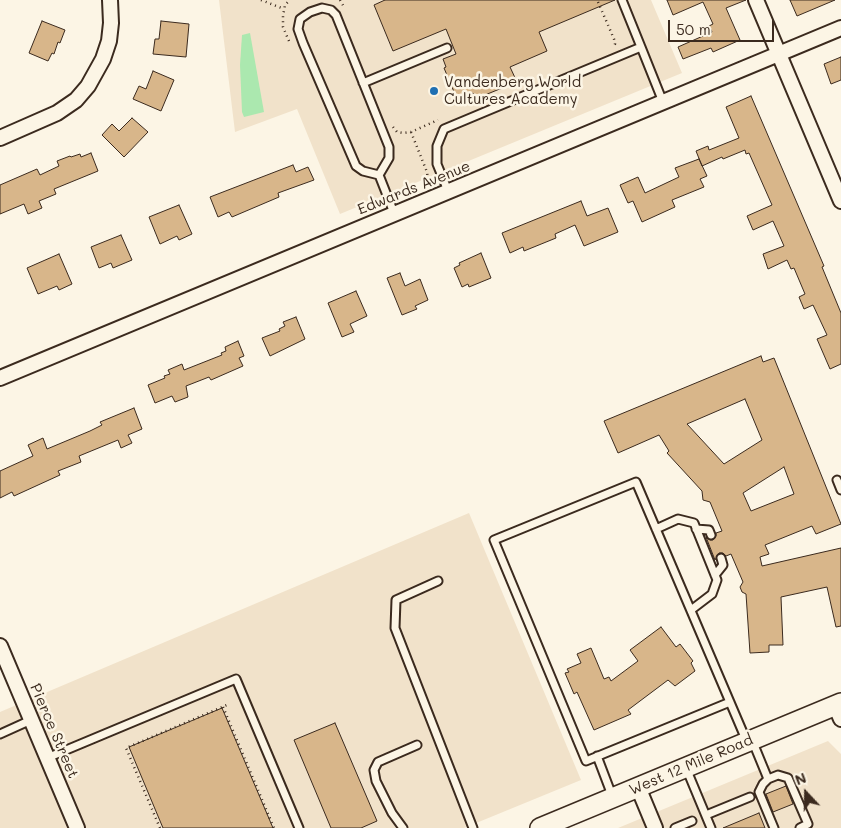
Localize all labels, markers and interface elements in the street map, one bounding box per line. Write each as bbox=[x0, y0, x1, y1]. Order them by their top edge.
scale bar bbox=[671, 10, 777, 42]
text: 50 m bbox=[676, 19, 711, 39]
place label: Vandenberg World Cultures Academy bbox=[444, 73, 581, 108]
marker: Vandenberg World Cultures Academy bbox=[428, 85, 440, 97]
street label: Edwards Avenue bbox=[355, 157, 473, 219]
street label: Pierce Street bbox=[26, 681, 82, 781]
street label: West 12 Mile Road bbox=[626, 731, 756, 799]
north arrow bbox=[781, 768, 831, 818]
text: N bbox=[792, 768, 809, 789]

